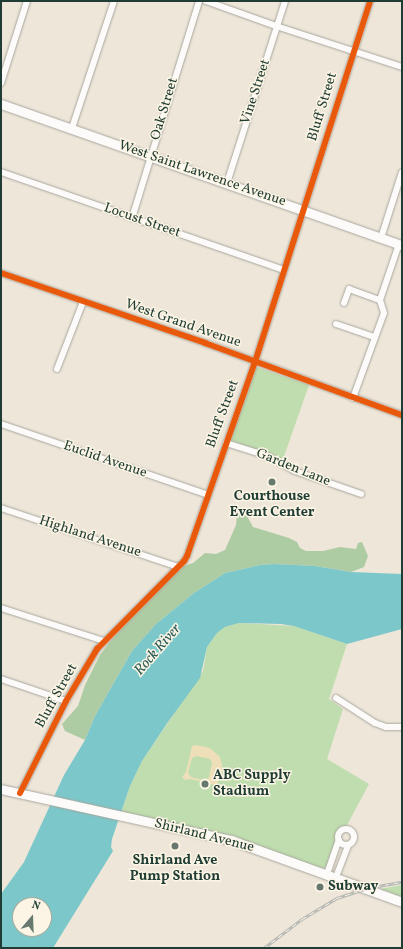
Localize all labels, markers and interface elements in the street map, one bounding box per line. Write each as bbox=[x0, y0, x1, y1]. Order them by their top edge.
street label: Vine Street bbox=[238, 57, 274, 127]
street label: Bluff Street bbox=[305, 71, 341, 143]
street label: Oak Street bbox=[148, 76, 182, 142]
street label: West Saint Lawrence Avenue bbox=[116, 137, 288, 211]
street label: Locust Street bbox=[102, 200, 182, 242]
street label: West Grand Avenue bbox=[123, 296, 243, 352]
street label: Bluff Street bbox=[203, 378, 243, 450]
street label: Euclid Avenue bbox=[61, 438, 149, 482]
street label: Garden Lane bbox=[253, 445, 333, 491]
marker: Courthouse Event Center bbox=[267, 477, 277, 487]
place label: Courthouse Event Center bbox=[230, 489, 314, 522]
street label: Highland Avenue bbox=[37, 513, 143, 561]
water label: Rock River bbox=[131, 621, 185, 679]
street label: Bluff Street bbox=[33, 661, 81, 731]
place label: ABC Supply Stadium bbox=[213, 768, 291, 800]
marker: ABC Supply Stadium bbox=[200, 779, 210, 789]
street label: Shirland Avenue bbox=[152, 815, 256, 857]
marker: Shirland Ave Pump Station bbox=[170, 841, 180, 851]
place label: Shirland Ave Pump Station bbox=[130, 853, 220, 886]
place label: Subway bbox=[328, 879, 378, 895]
marker: Subway bbox=[315, 882, 325, 892]
north arrow bbox=[12, 897, 52, 937]
text: N bbox=[30, 898, 42, 915]

